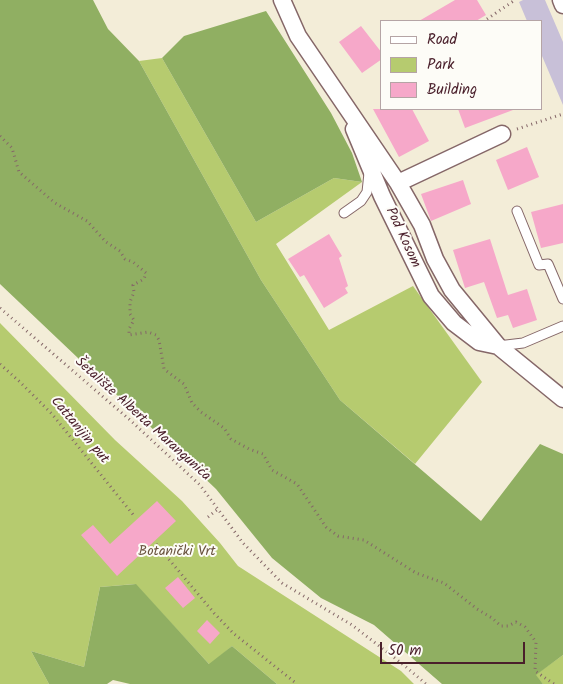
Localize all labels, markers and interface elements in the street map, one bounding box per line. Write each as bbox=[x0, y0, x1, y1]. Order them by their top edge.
legend bbox=[380, 20, 543, 110]
text: Road bbox=[427, 28, 457, 52]
text: Park bbox=[427, 53, 454, 77]
text: Building bbox=[427, 78, 477, 102]
street label: Pod Kosom bbox=[381, 205, 423, 271]
street label: Šetalište Alberta Marangunića bbox=[71, 355, 213, 485]
street label: Cattanijin put bbox=[46, 394, 112, 468]
park label: Botanički Vrt bbox=[138, 545, 216, 561]
scale bar bbox=[383, 632, 528, 664]
text: 50 m bbox=[388, 639, 422, 663]

